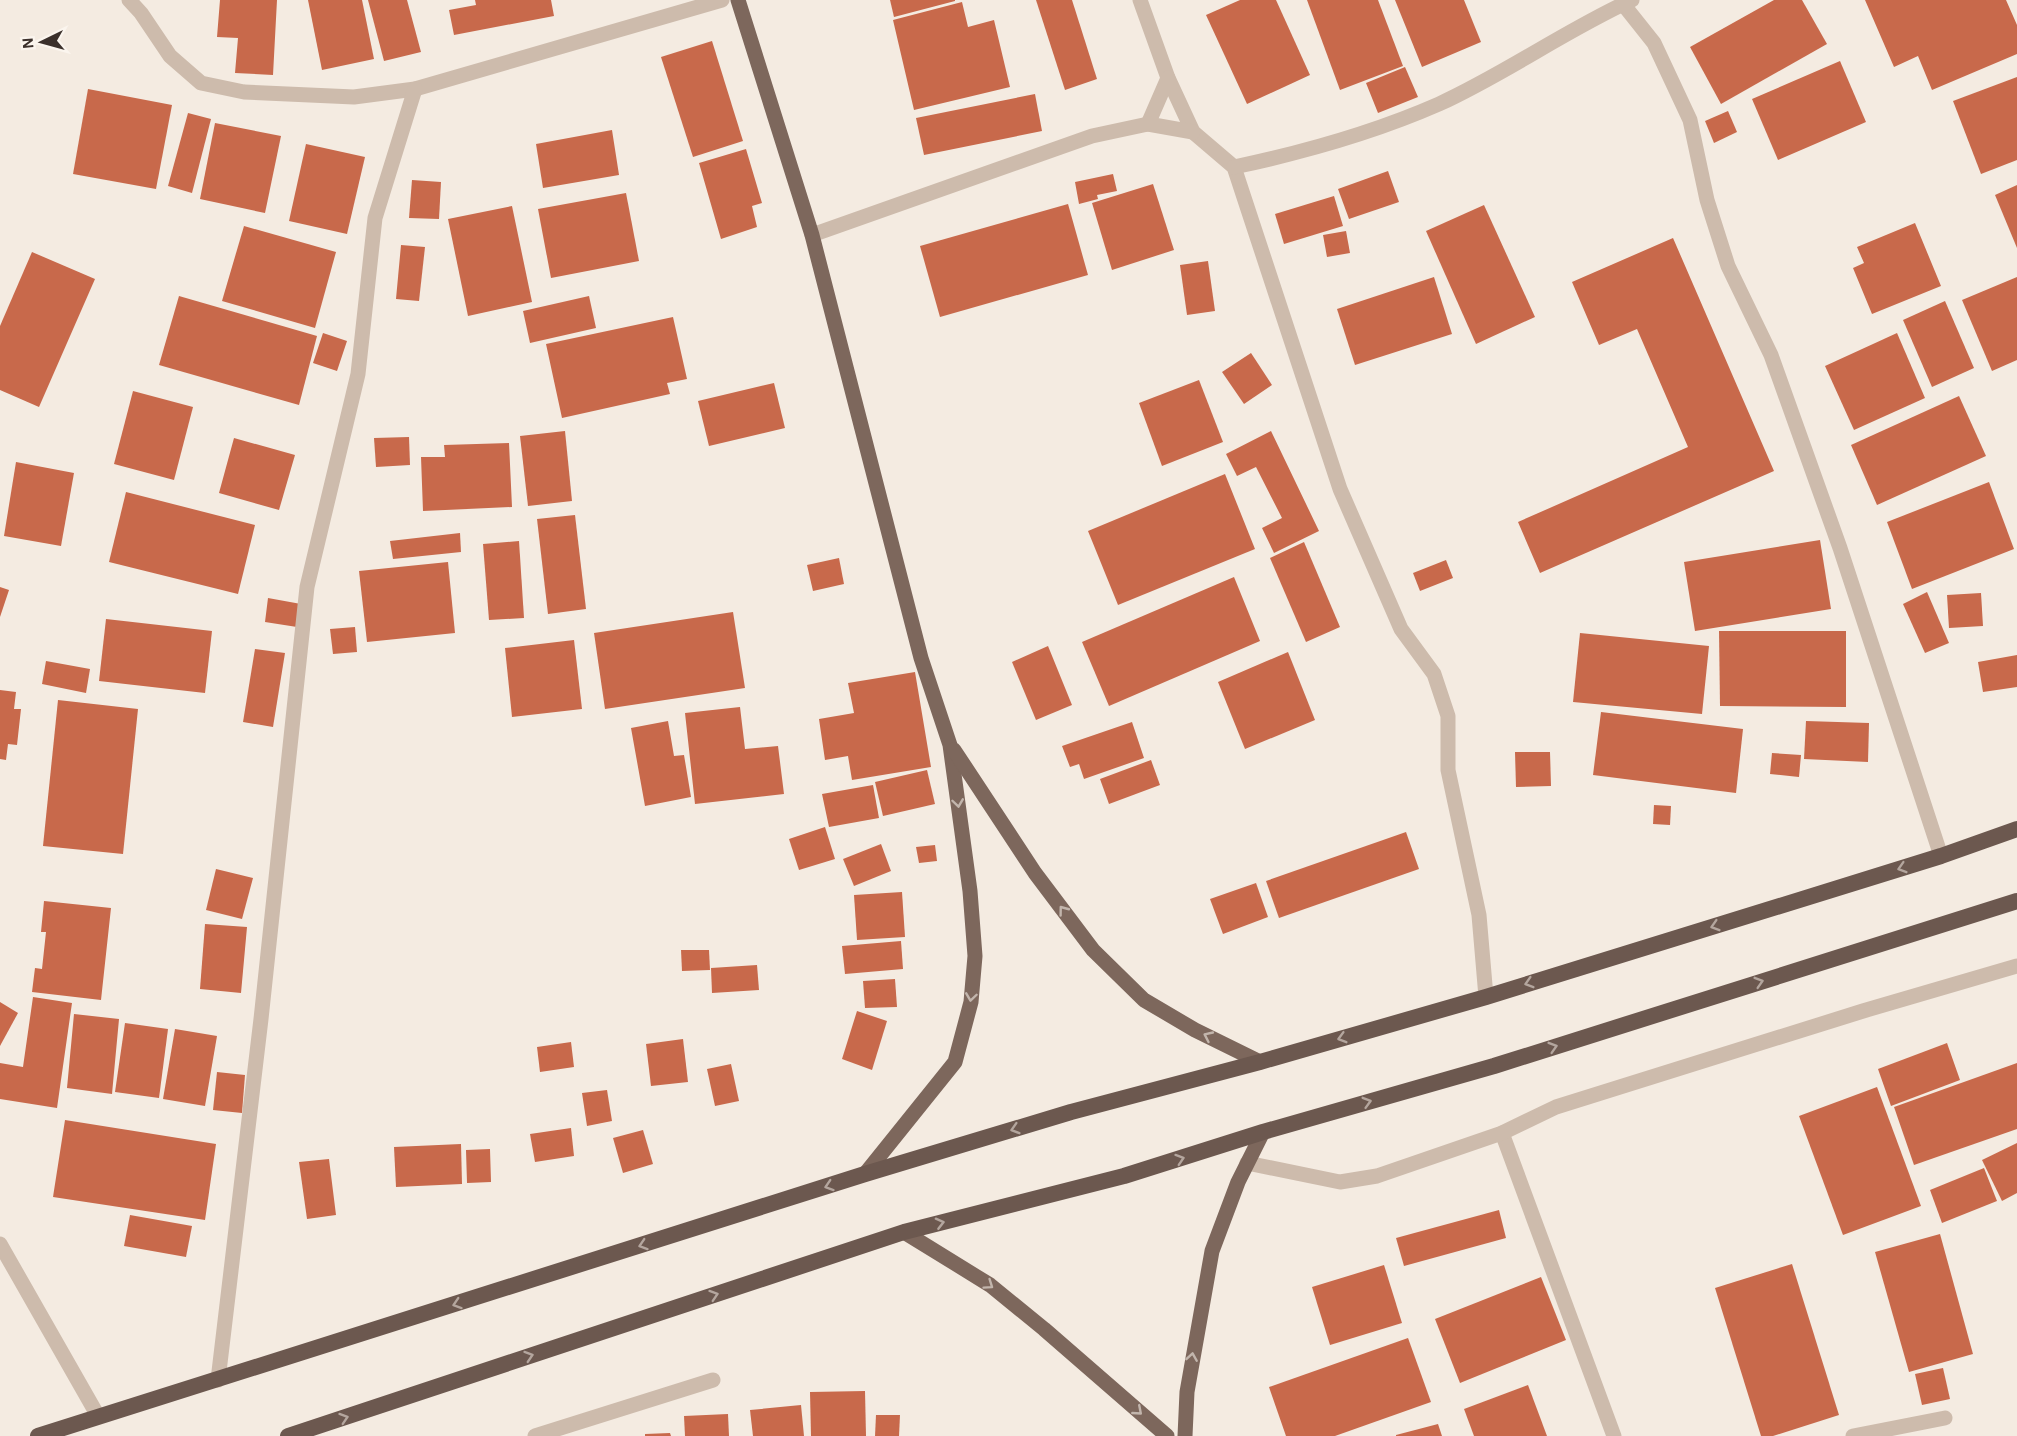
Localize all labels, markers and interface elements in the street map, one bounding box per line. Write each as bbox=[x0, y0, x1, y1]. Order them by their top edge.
north arrow bbox=[12, 12, 72, 72]
text: N bbox=[20, 37, 37, 49]
one-way arrow bbox=[952, 798, 964, 808]
one-way arrow bbox=[1897, 861, 1908, 873]
one-way arrow bbox=[1059, 905, 1070, 916]
one-way arrow bbox=[1711, 918, 1721, 931]
one-way arrow bbox=[1524, 976, 1535, 988]
one-way arrow bbox=[1754, 977, 1764, 989]
one-way arrow bbox=[965, 992, 978, 1001]
one-way arrow bbox=[1337, 1031, 1348, 1043]
one-way arrow bbox=[1203, 1032, 1214, 1044]
one-way arrow bbox=[1547, 1042, 1558, 1054]
one-way arrow bbox=[1361, 1097, 1371, 1110]
one-way arrow bbox=[1010, 1122, 1021, 1134]
one-way arrow bbox=[1174, 1153, 1185, 1166]
one-way arrow bbox=[824, 1179, 835, 1191]
one-way arrow bbox=[934, 1218, 944, 1231]
one-way arrow bbox=[638, 1238, 649, 1250]
one-way arrow bbox=[982, 1278, 993, 1289]
one-way arrow bbox=[708, 1290, 719, 1302]
one-way arrow bbox=[452, 1297, 463, 1309]
one-way arrow bbox=[523, 1351, 534, 1364]
one-way arrow bbox=[1186, 1352, 1198, 1362]
one-way arrow bbox=[1131, 1404, 1142, 1415]
one-way arrow bbox=[338, 1412, 349, 1425]

